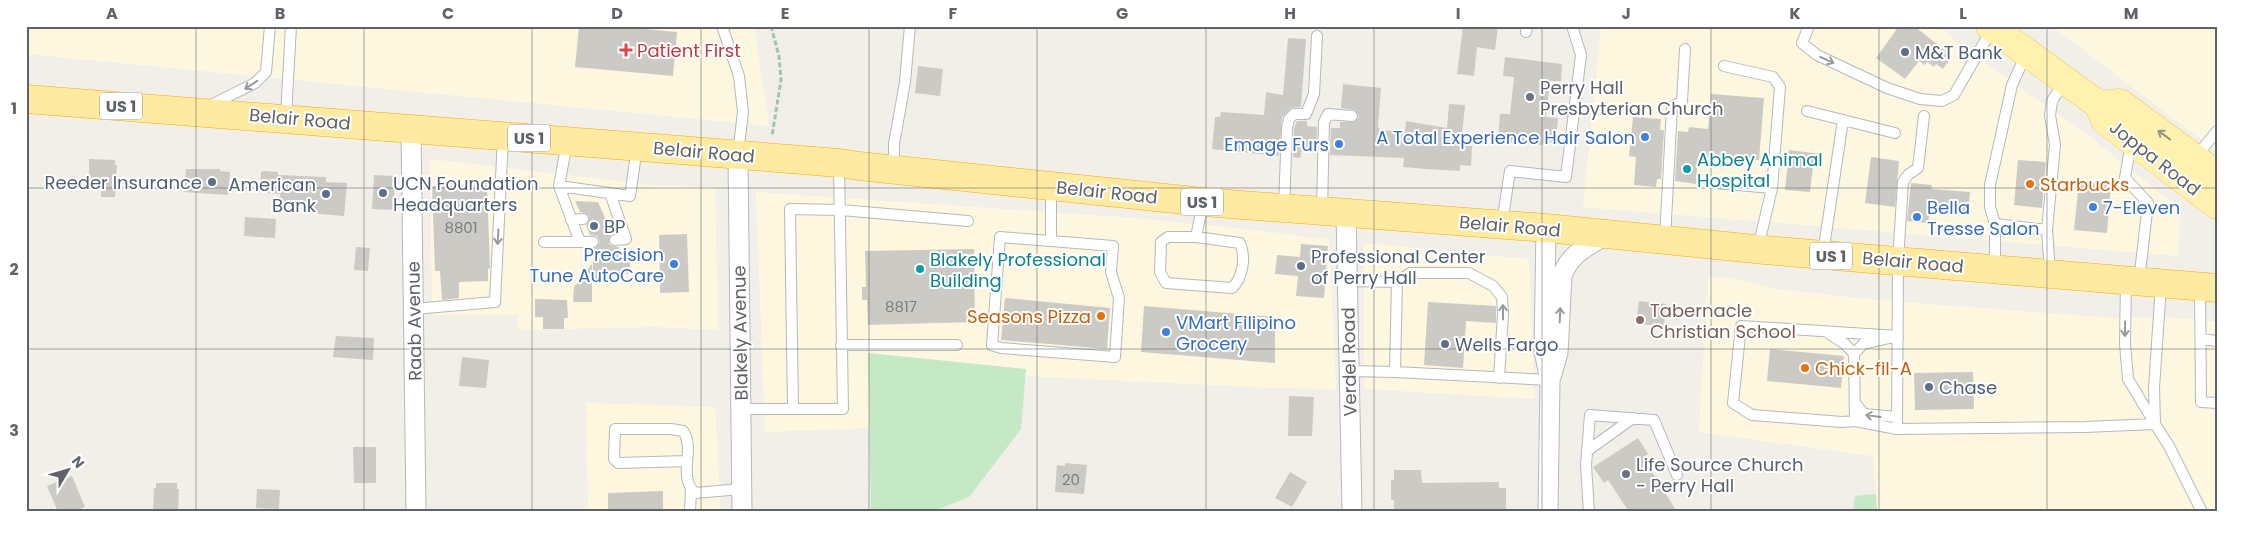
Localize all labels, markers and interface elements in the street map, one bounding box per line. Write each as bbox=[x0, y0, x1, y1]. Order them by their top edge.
text: A bbox=[106, 2, 118, 25]
text: B bbox=[275, 2, 285, 25]
text: C bbox=[442, 2, 454, 25]
text: D bbox=[611, 2, 623, 25]
text: E bbox=[781, 2, 789, 25]
text: F bbox=[949, 2, 958, 25]
text: G bbox=[1116, 2, 1128, 25]
text: H bbox=[1284, 2, 1296, 25]
text: I bbox=[1456, 2, 1460, 25]
text: J bbox=[1621, 2, 1631, 25]
text: K bbox=[1789, 2, 1801, 25]
text: L bbox=[1959, 2, 1967, 25]
text: M bbox=[2124, 2, 2138, 25]
place label: Patient First bbox=[637, 38, 741, 63]
place label: M&T Bank bbox=[1915, 40, 2003, 65]
marker: Patient First bbox=[619, 43, 633, 57]
marker: M&T Bank bbox=[1899, 46, 1911, 58]
one-way arrow bbox=[1819, 56, 1834, 65]
place label: Perry Hall Presbyterian Church bbox=[1540, 75, 1723, 121]
one-way arrow bbox=[244, 80, 258, 90]
marker: Perry Hall Presbyterian Church bbox=[1524, 91, 1536, 103]
road number: US 1 bbox=[100, 92, 142, 120]
text: 1 bbox=[11, 97, 17, 120]
street label: Belair Road bbox=[248, 102, 352, 136]
street label: Joppa Road bbox=[2104, 115, 2206, 201]
road number: US 1 bbox=[508, 125, 550, 152]
place label: A Total Experience Hair Salon bbox=[1376, 125, 1635, 150]
one-way arrow bbox=[2157, 130, 2171, 140]
marker: A Total Experience Hair Salon bbox=[1639, 131, 1651, 143]
place label: Emage Furs bbox=[1224, 132, 1329, 157]
street label: Belair Road bbox=[652, 135, 756, 169]
marker: Emage Furs bbox=[1333, 138, 1345, 150]
place label: Abbey Animal Hospital bbox=[1697, 147, 1823, 193]
marker: Abbey Animal Hospital bbox=[1681, 163, 1693, 175]
place label: Reeder Insurance bbox=[45, 170, 202, 195]
place label: UCN Foundation Headquarters bbox=[393, 171, 539, 217]
place label: American Bank bbox=[228, 172, 317, 218]
place label: Starbucks bbox=[2040, 172, 2129, 197]
street label: Belair Road bbox=[1055, 174, 1159, 210]
marker: Reeder Insurance bbox=[206, 176, 218, 188]
marker: Starbucks bbox=[2024, 178, 2036, 190]
marker: UCN Foundation Headquarters bbox=[377, 187, 389, 199]
marker: American Bank bbox=[320, 188, 332, 200]
road number: US 1 bbox=[1181, 188, 1223, 216]
place label: Bella Tresse Salon bbox=[1927, 195, 2040, 241]
place label: 7-Eleven bbox=[2103, 195, 2180, 220]
marker: 7-Eleven bbox=[2087, 201, 2099, 213]
street label: Belair Road bbox=[1458, 209, 1562, 243]
marker: Bella Tresse Salon bbox=[1911, 211, 1923, 223]
place label: BP bbox=[604, 214, 625, 239]
house number: 8801 bbox=[444, 217, 478, 238]
marker: BP bbox=[588, 220, 600, 232]
one-way arrow bbox=[493, 228, 502, 244]
place label: Precision Tune AutoCare bbox=[530, 242, 664, 288]
road number: US 1 bbox=[1810, 242, 1852, 270]
place label: Professional Center of Perry Hall bbox=[1311, 244, 1486, 290]
street label: Belair Road bbox=[1861, 245, 1965, 279]
place label: Blakely Professional Building bbox=[930, 247, 1106, 293]
text: 2 bbox=[9, 258, 19, 281]
marker: Precision Tune AutoCare bbox=[668, 258, 680, 270]
marker: Professional Center of Perry Hall bbox=[1295, 260, 1307, 272]
street label: Raab Avenue bbox=[400, 261, 428, 381]
marker: Blakely Professional Building bbox=[914, 263, 926, 275]
street label: Blakely Avenue bbox=[726, 265, 754, 401]
house number: 8817 bbox=[885, 296, 917, 317]
place label: Tabernacle Christian School bbox=[1650, 298, 1796, 344]
place label: Seasons Pizza bbox=[967, 304, 1091, 329]
one-way arrow bbox=[1498, 304, 1508, 320]
street label: Verdel Road bbox=[1336, 307, 1362, 417]
one-way arrow bbox=[1555, 308, 1564, 324]
marker: Seasons Pizza bbox=[1095, 310, 1107, 322]
place label: VMart Filipino Grocery bbox=[1176, 310, 1296, 356]
marker: Tabernacle Christian School bbox=[1634, 314, 1646, 326]
one-way arrow bbox=[2121, 320, 2130, 336]
marker: VMart Filipino Grocery bbox=[1160, 326, 1172, 338]
place label: Wells Fargo bbox=[1455, 332, 1558, 357]
marker: Wells Fargo bbox=[1439, 338, 1451, 350]
place label: Chick-fil-A bbox=[1815, 356, 1912, 381]
marker: Chick-fil-A bbox=[1799, 362, 1811, 374]
place label: Chase bbox=[1939, 375, 1997, 400]
marker: Chase bbox=[1923, 381, 1935, 393]
one-way arrow bbox=[1865, 410, 1881, 420]
text: 3 bbox=[9, 419, 19, 442]
north arrow bbox=[42, 446, 92, 496]
text: N bbox=[67, 452, 89, 472]
place label: Life Source Church - Perry Hall bbox=[1636, 452, 1803, 498]
marker: Life Source Church - Perry Hall bbox=[1620, 468, 1632, 480]
house number: 20 bbox=[1062, 469, 1080, 490]

